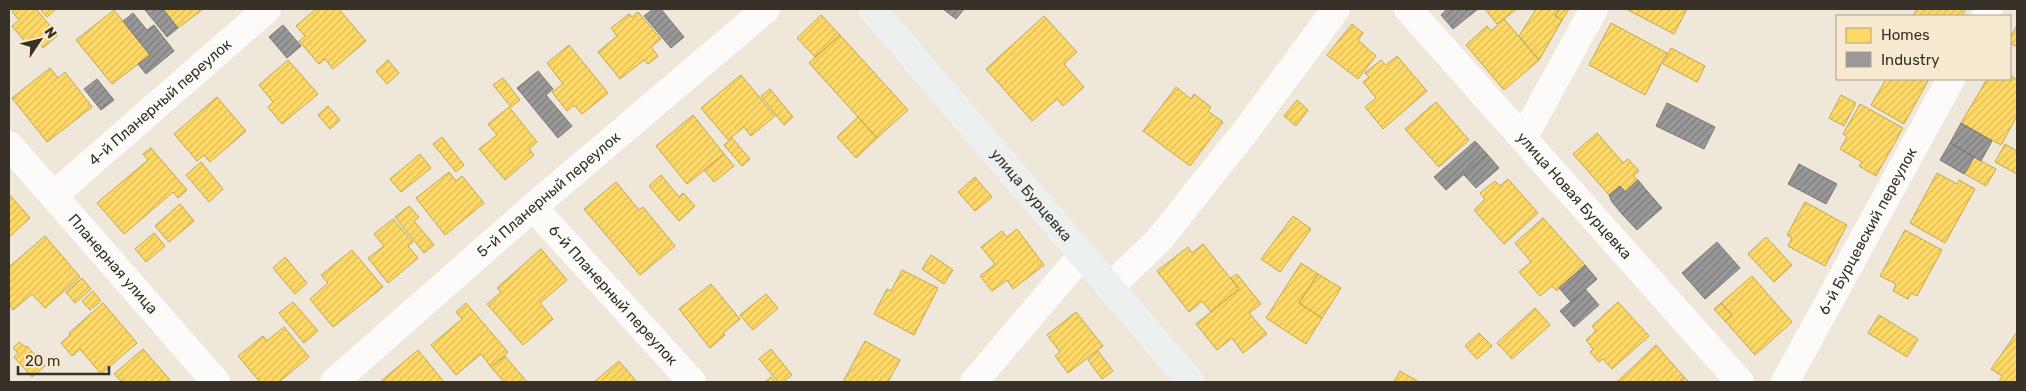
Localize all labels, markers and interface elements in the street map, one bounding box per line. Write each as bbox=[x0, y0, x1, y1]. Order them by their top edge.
north arrow bbox=[15, 15, 65, 65]
legend bbox=[1836, 15, 2011, 80]
text: N bbox=[40, 24, 60, 42]
text: Homes bbox=[1881, 26, 1930, 44]
street label: 4-й Планерный переулок bbox=[85, 35, 235, 169]
text: Industry bbox=[1881, 51, 1940, 69]
street label: 5-й Планерный переулок bbox=[473, 128, 624, 261]
street label: улица Новая Бурцевка bbox=[1513, 129, 1635, 263]
street label: 6-й Бурцевский переулок bbox=[1815, 144, 1921, 318]
street label: улица Бурцевка bbox=[987, 145, 1076, 245]
street label: Планерная улица bbox=[64, 210, 161, 318]
street label: 6-й Планерный переулок bbox=[545, 221, 681, 369]
scale bar bbox=[18, 344, 109, 376]
text: 20 m bbox=[25, 352, 60, 370]

